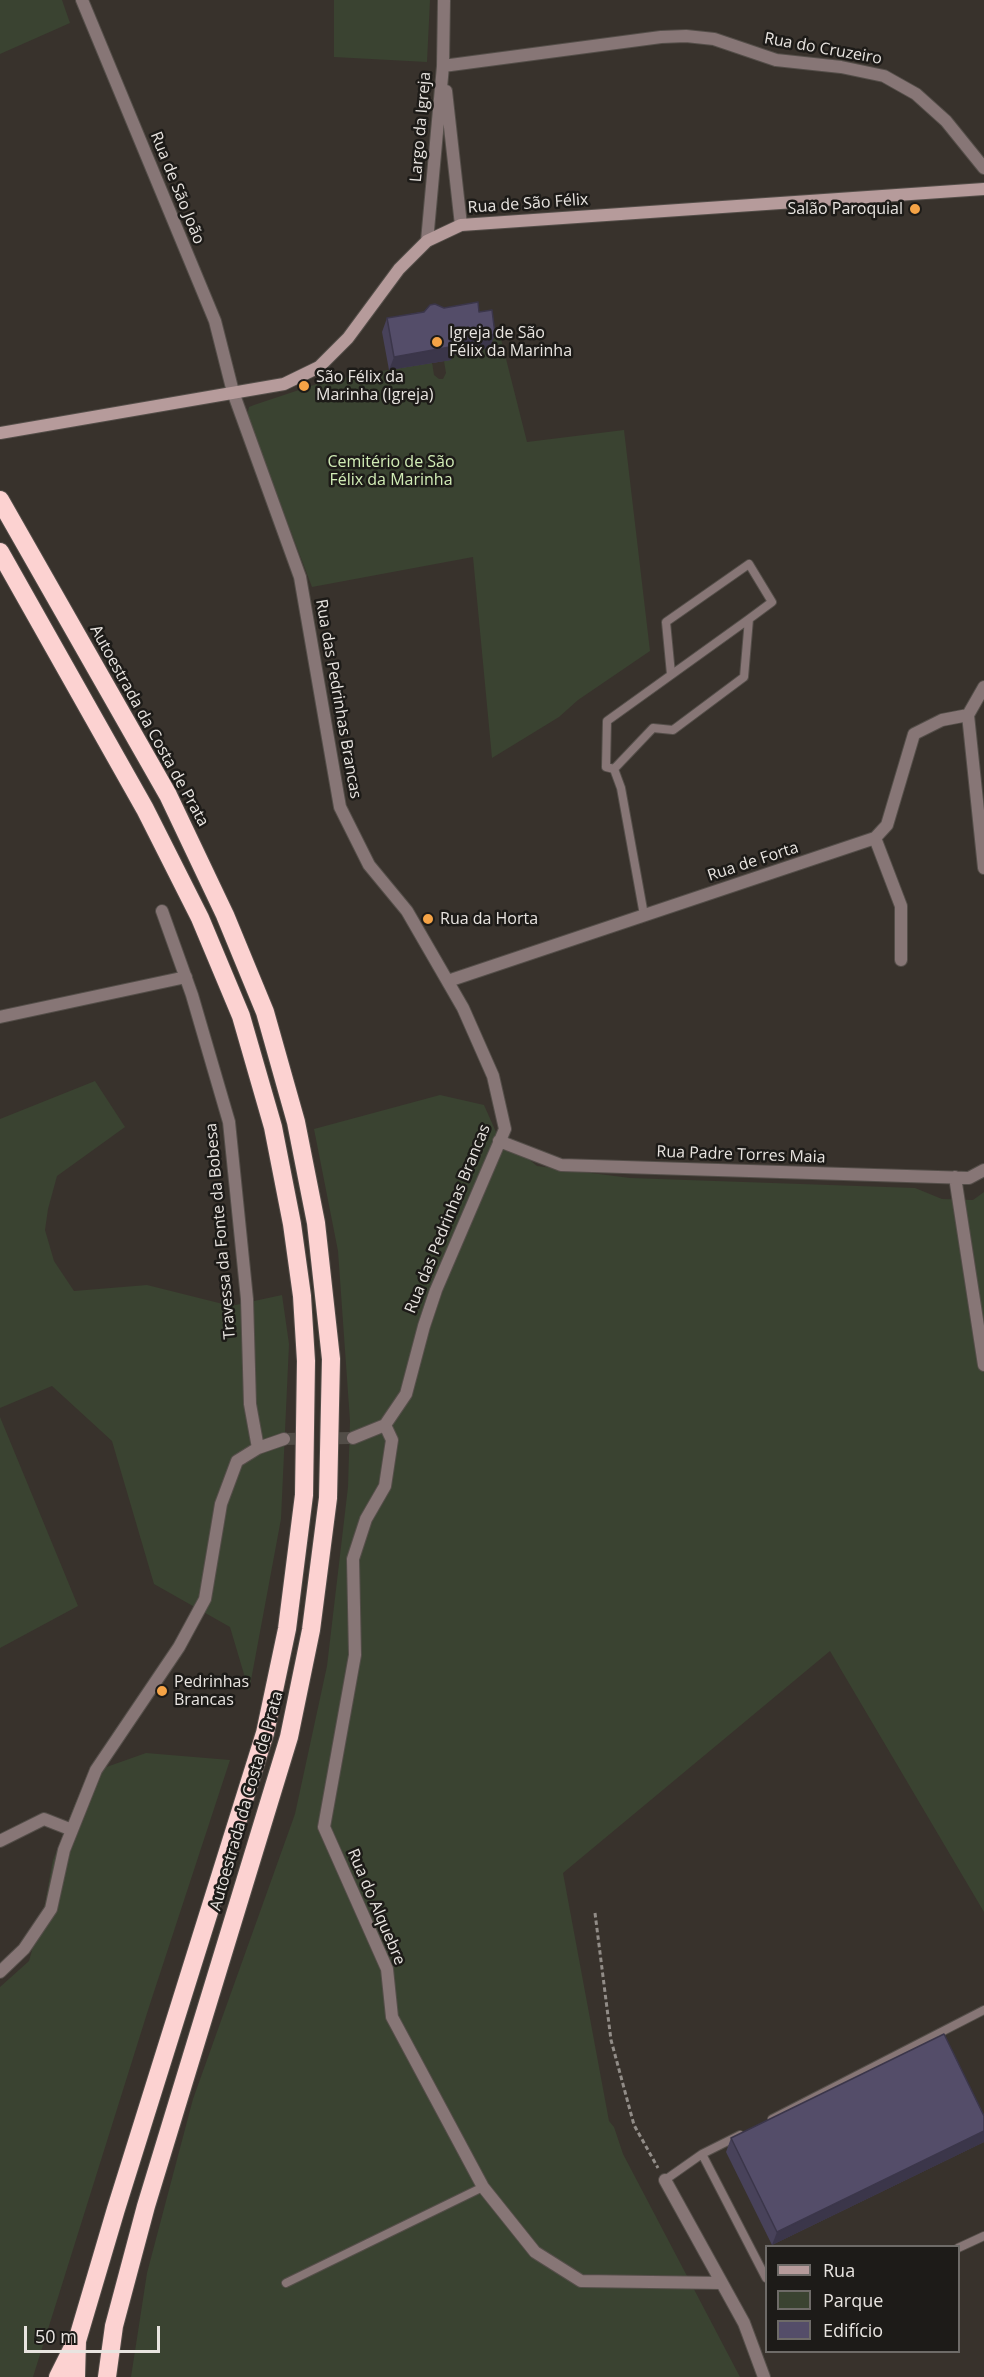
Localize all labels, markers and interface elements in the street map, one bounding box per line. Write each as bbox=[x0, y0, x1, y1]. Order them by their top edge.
street label: Rua do Cruzeiro bbox=[763, 29, 883, 69]
street label: Largo da Igreja bbox=[407, 71, 435, 183]
street label: Rua de São João bbox=[146, 129, 208, 247]
street label: Rua de São Félix bbox=[467, 190, 589, 218]
place label: Salão Paroquial bbox=[787, 199, 903, 219]
marker: Salão Paroquial bbox=[908, 202, 922, 216]
place label: Igreja de São Félix da Marinha bbox=[449, 323, 572, 361]
marker: Igreja de São Félix da Marinha bbox=[430, 335, 444, 349]
place label: São Félix da Marinha (Igreja) bbox=[316, 367, 434, 405]
marker: São Félix da Marinha (Igreja) bbox=[297, 379, 311, 393]
park label: Cemitério de São Félix da Marinha bbox=[327, 452, 455, 490]
street label: Rua das Pedrinhas Brancas bbox=[311, 598, 365, 800]
street label: Autoestrada da Costa de Prata bbox=[85, 622, 213, 830]
street label: Rua de Forta bbox=[705, 838, 801, 886]
place label: Rua da Horta bbox=[440, 909, 538, 929]
marker: Rua da Horta bbox=[421, 912, 435, 926]
street label: Travessa da Fonte da Bobesa bbox=[202, 1122, 240, 1340]
street label: Rua das Pedrinhas Brancas bbox=[401, 1122, 495, 1316]
street label: Rua Padre Torres Maia bbox=[656, 1142, 826, 1168]
place label: Pedrinhas Brancas bbox=[174, 1672, 249, 1710]
marker: Pedrinhas Brancas bbox=[155, 1684, 169, 1698]
street label: Autoestrada da Costa de Prata bbox=[206, 1689, 288, 1913]
street label: Rua do Alquebre bbox=[343, 1846, 409, 1968]
legend bbox=[765, 2245, 960, 2353]
text: Rua bbox=[823, 2258, 855, 2282]
text: Parque bbox=[823, 2288, 883, 2312]
scale bar bbox=[27, 2314, 164, 2352]
text: Edifício bbox=[823, 2318, 883, 2342]
text: 50 m bbox=[35, 2324, 77, 2348]

